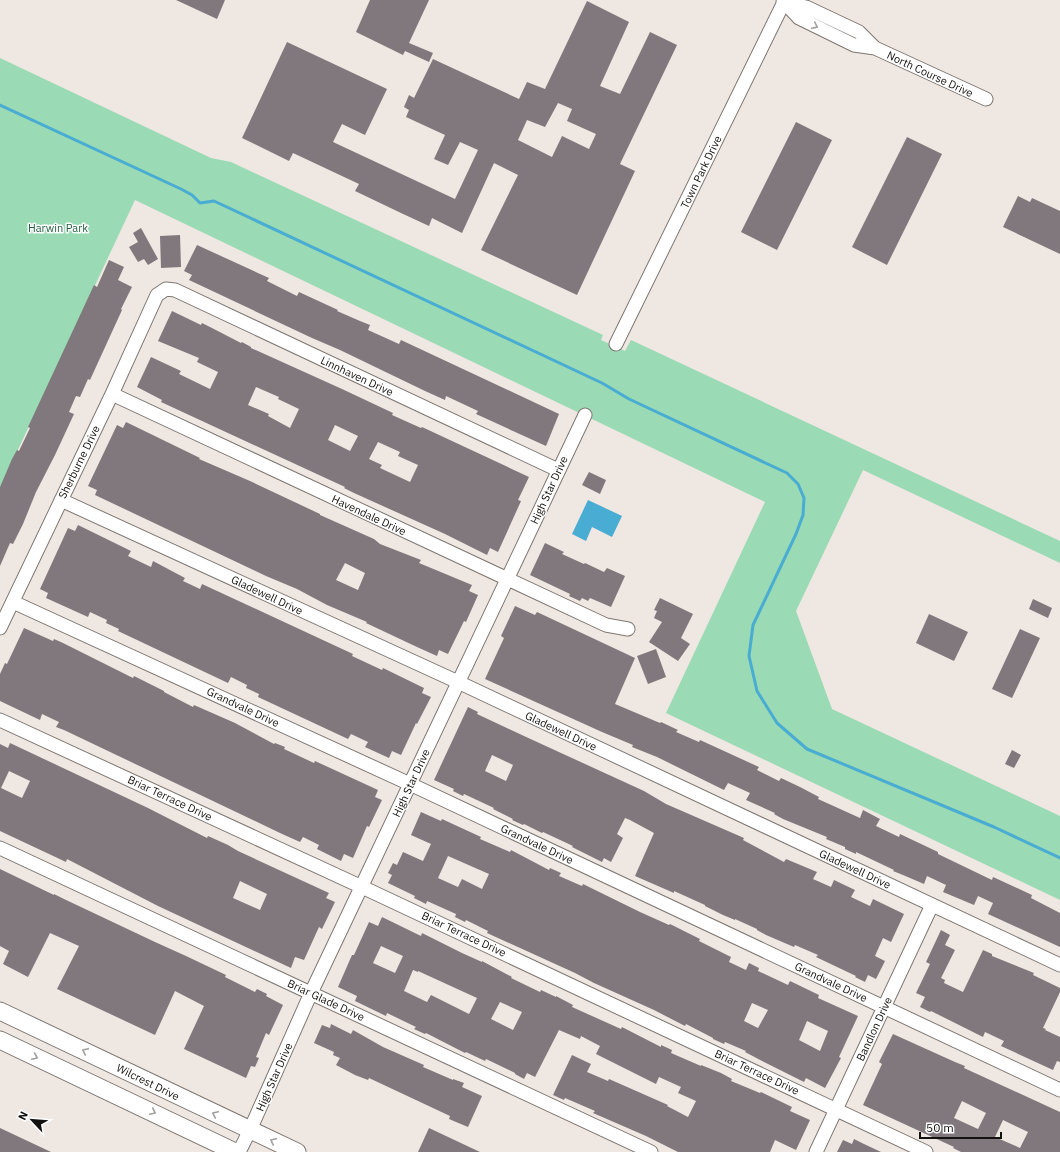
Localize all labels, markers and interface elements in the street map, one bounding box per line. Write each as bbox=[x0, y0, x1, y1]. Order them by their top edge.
one-way arrow bbox=[811, 21, 818, 28]
street label: North Course Drive bbox=[885, 48, 975, 100]
street label: Town Park Drive bbox=[677, 133, 725, 211]
park label: Harwin Park bbox=[28, 221, 88, 235]
street label: Linnhaven Drive bbox=[318, 353, 396, 399]
street label: Sherburne Drive bbox=[55, 423, 103, 501]
street label: High Star Drive bbox=[527, 454, 571, 526]
street label: Havendale Drive bbox=[330, 492, 408, 538]
street label: Gladewell Drive bbox=[229, 572, 305, 618]
street label: Grandvale Drive bbox=[204, 684, 282, 730]
street label: Gladewell Drive bbox=[523, 708, 599, 754]
street label: High Star Drive bbox=[389, 747, 433, 819]
street label: Briar Terrace Drive bbox=[126, 772, 214, 824]
street label: Grandvale Drive bbox=[498, 821, 576, 867]
street label: Gladewell Drive bbox=[817, 846, 893, 892]
street label: Briar Terrace Drive bbox=[420, 908, 508, 960]
street label: Grandvale Drive bbox=[792, 959, 870, 1005]
street label: Briar Glade Drive bbox=[285, 976, 367, 1024]
street label: Bandlon Drive bbox=[853, 995, 895, 1063]
street label: High Star Drive bbox=[253, 1041, 295, 1113]
street label: Briar Terrace Drive bbox=[713, 1046, 801, 1098]
one-way arrow bbox=[82, 1048, 89, 1056]
one-way arrow bbox=[31, 1052, 39, 1060]
street label: Wilcrest Drive bbox=[114, 1061, 182, 1103]
north arrow bbox=[12, 1100, 52, 1140]
one-way arrow bbox=[148, 1107, 156, 1115]
text: N bbox=[15, 1109, 31, 1122]
one-way arrow bbox=[212, 1111, 219, 1119]
scale bar bbox=[920, 1114, 1001, 1140]
text: 50 m bbox=[926, 1120, 954, 1135]
one-way arrow bbox=[270, 1138, 278, 1146]

